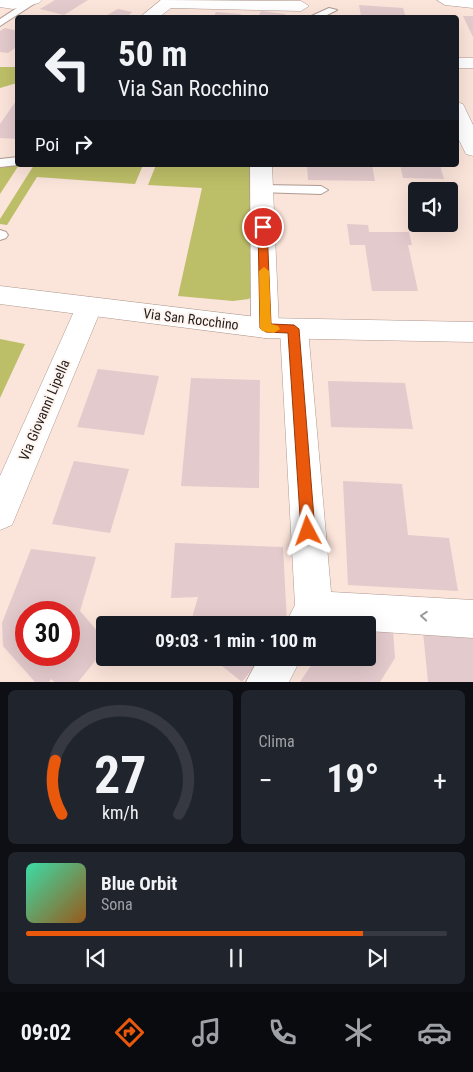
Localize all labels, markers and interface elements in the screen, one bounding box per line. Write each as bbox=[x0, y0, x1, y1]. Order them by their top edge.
text: 50 m bbox=[118, 34, 187, 75]
icon: left bbox=[35, 35, 100, 100]
text: Via San Rocchino bbox=[118, 76, 269, 101]
icon: right bbox=[69, 130, 97, 158]
text: Poi bbox=[35, 133, 59, 156]
map controls bbox=[408, 182, 458, 232]
button: sound bbox=[408, 182, 458, 232]
pin bbox=[242, 206, 284, 248]
icon: arrive bbox=[249, 213, 277, 241]
street label: Via San Rocchino bbox=[142, 305, 240, 333]
street label: Via Giovanni Lipella bbox=[15, 357, 73, 463]
position arrow bbox=[281, 504, 333, 556]
speed limit sign: 30 bbox=[15, 601, 80, 666]
one-way arrow bbox=[420, 611, 428, 622]
text: 09:03 · 1 min · 100 m bbox=[155, 629, 317, 652]
text: Clima bbox=[259, 732, 295, 751]
text: 27 bbox=[94, 745, 147, 806]
text: 19° bbox=[326, 757, 379, 801]
text: − bbox=[259, 764, 273, 797]
text: + bbox=[433, 764, 447, 797]
text: km/h bbox=[102, 802, 139, 823]
text: Blue Orbit bbox=[101, 872, 177, 895]
text: Sona bbox=[101, 895, 133, 914]
icon: previous bbox=[82, 944, 110, 972]
icon: pause bbox=[222, 944, 250, 972]
icon: next bbox=[363, 944, 391, 972]
icon: directions bbox=[112, 1015, 147, 1050]
icon: music bbox=[189, 1015, 224, 1050]
icon: phone bbox=[265, 1015, 300, 1050]
icon: climate bbox=[341, 1015, 376, 1050]
icon: car bbox=[417, 1015, 452, 1050]
text: 09:02 bbox=[21, 1020, 71, 1045]

